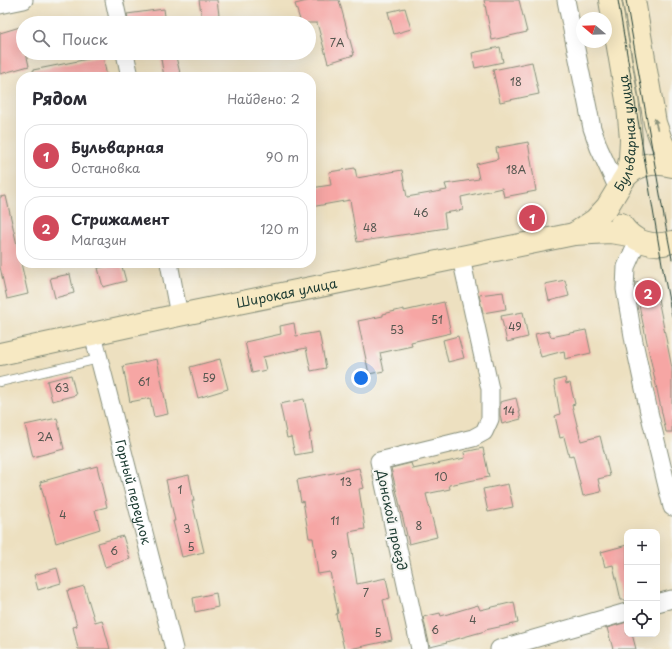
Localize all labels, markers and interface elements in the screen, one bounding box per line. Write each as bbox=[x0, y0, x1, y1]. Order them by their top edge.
north arrow bbox=[576, 12, 612, 48]
search box bbox=[16, 16, 316, 60]
icon: search bbox=[30, 27, 52, 49]
text: Поиск bbox=[62, 27, 108, 50]
house number: 7А bbox=[330, 34, 345, 51]
house number: 18 bbox=[510, 73, 522, 90]
street label: Бульварная улица bbox=[609, 73, 640, 195]
text: Рядом bbox=[32, 85, 87, 111]
text: Найдено: 2 bbox=[227, 89, 300, 108]
one-way arrow bbox=[653, 117, 659, 129]
text: Бульварная bbox=[71, 135, 164, 158]
text: 1 bbox=[43, 147, 49, 166]
text: 90 m bbox=[266, 147, 299, 166]
text: Остановка bbox=[71, 158, 140, 177]
house number: 18А bbox=[506, 161, 527, 178]
pin: 1 bbox=[519, 203, 545, 233]
house number: 46 bbox=[414, 204, 429, 221]
text: Стрижамент bbox=[71, 207, 169, 230]
text: 2 bbox=[41, 219, 51, 238]
text: 120 m bbox=[260, 219, 299, 238]
house number: 48 bbox=[363, 219, 377, 236]
text: Магазин bbox=[71, 230, 127, 249]
street label: Широкая улица bbox=[234, 273, 339, 312]
pin: 2 bbox=[635, 278, 661, 308]
house number: 51 bbox=[431, 311, 443, 328]
house number: 49 bbox=[508, 318, 522, 335]
house number: 53 bbox=[390, 321, 404, 338]
your location bbox=[351, 368, 371, 388]
house number: 59 bbox=[202, 369, 216, 386]
house number: 61 bbox=[138, 373, 150, 390]
house number: 63 bbox=[55, 379, 69, 396]
house number: 14 bbox=[503, 402, 515, 419]
house number: 2А bbox=[37, 428, 54, 445]
street label: Горный переулок bbox=[111, 437, 157, 546]
street label: Донской проезд bbox=[372, 467, 412, 572]
house number: 10 bbox=[435, 468, 447, 485]
house number: 13 bbox=[340, 473, 352, 490]
house number: 1 bbox=[178, 481, 183, 498]
house number: 4 bbox=[59, 506, 67, 523]
house number: 11 bbox=[330, 512, 340, 529]
house number: 8 bbox=[416, 517, 423, 534]
house number: 3 bbox=[183, 520, 191, 537]
map controls bbox=[624, 529, 660, 637]
button: + bbox=[624, 529, 660, 565]
house number: 5 bbox=[187, 538, 195, 555]
house number: 6 bbox=[110, 542, 118, 559]
house number: 9 bbox=[331, 546, 337, 563]
button: − bbox=[624, 565, 660, 601]
house number: 7 bbox=[363, 584, 369, 601]
button: locate bbox=[624, 601, 660, 637]
house number: 4 bbox=[469, 611, 477, 628]
house number: 6 bbox=[431, 621, 439, 638]
house number: 5 bbox=[374, 624, 382, 641]

